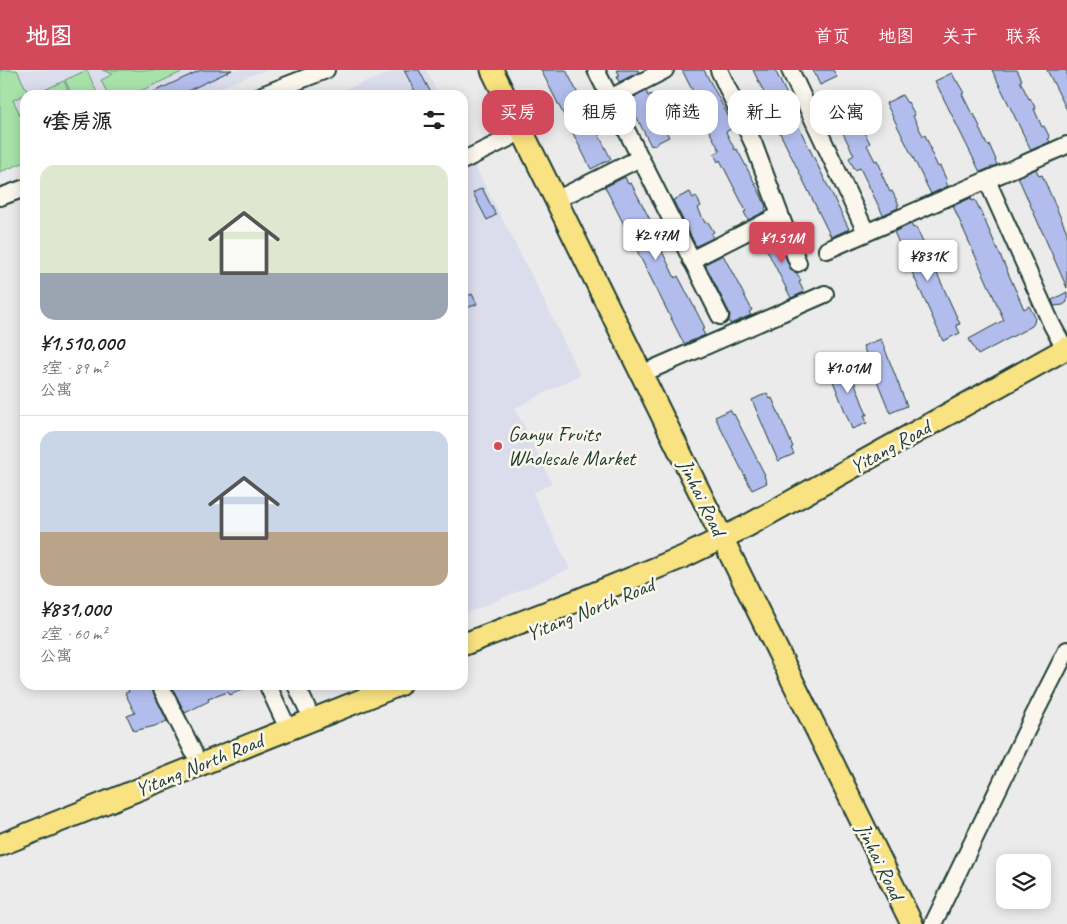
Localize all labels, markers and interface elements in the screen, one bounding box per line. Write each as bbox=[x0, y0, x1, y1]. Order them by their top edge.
text: 地图 bbox=[25, 21, 73, 51]
text: 首页 bbox=[814, 25, 850, 47]
text: 地图 bbox=[878, 25, 914, 47]
text: 关于 bbox=[942, 25, 978, 47]
text: 联系 bbox=[1006, 25, 1042, 47]
chip: 买房 bbox=[482, 90, 554, 135]
chip: 租房 bbox=[564, 90, 636, 135]
chip: 筛选 bbox=[646, 90, 718, 135]
chip: 新上 bbox=[728, 90, 800, 135]
chip: 公寓 bbox=[810, 90, 882, 135]
icon: filters bbox=[420, 106, 448, 134]
text: 4套房源 bbox=[40, 108, 112, 134]
icon: home bbox=[199, 198, 289, 288]
pin: ¥2.47M bbox=[615, 218, 697, 261]
pin: ¥1.51M bbox=[741, 222, 823, 264]
text: ¥2.47M bbox=[634, 225, 678, 245]
text: ¥1.51M bbox=[760, 228, 804, 248]
pin: ¥831K bbox=[893, 240, 963, 282]
text: ¥831K bbox=[910, 246, 946, 266]
text: ¥1,510,000 bbox=[40, 330, 124, 356]
pin: ¥1.01M bbox=[807, 352, 889, 394]
text: 3室 · 89 m² bbox=[40, 358, 106, 378]
text: ¥1.01M bbox=[826, 358, 870, 378]
text: 公寓 bbox=[40, 380, 72, 400]
street label: Yitang Road bbox=[845, 413, 938, 480]
place label: Ganyu Fruits Wholesale Market bbox=[508, 421, 637, 471]
marker: Ganyu Fruits Wholesale Market bbox=[492, 440, 504, 452]
street label: Jinhai Road bbox=[672, 453, 733, 543]
icon: home bbox=[199, 463, 289, 553]
street label: Yitang North Road bbox=[522, 570, 661, 646]
text: ¥831,000 bbox=[40, 596, 110, 622]
text: 2室 · 60 m² bbox=[40, 624, 106, 644]
text: 公寓 bbox=[40, 646, 72, 666]
street label: Yitang North Road bbox=[131, 726, 270, 802]
street label: Jinhai Road bbox=[850, 817, 911, 907]
map controls bbox=[996, 854, 1051, 909]
button: layers bbox=[996, 854, 1051, 909]

